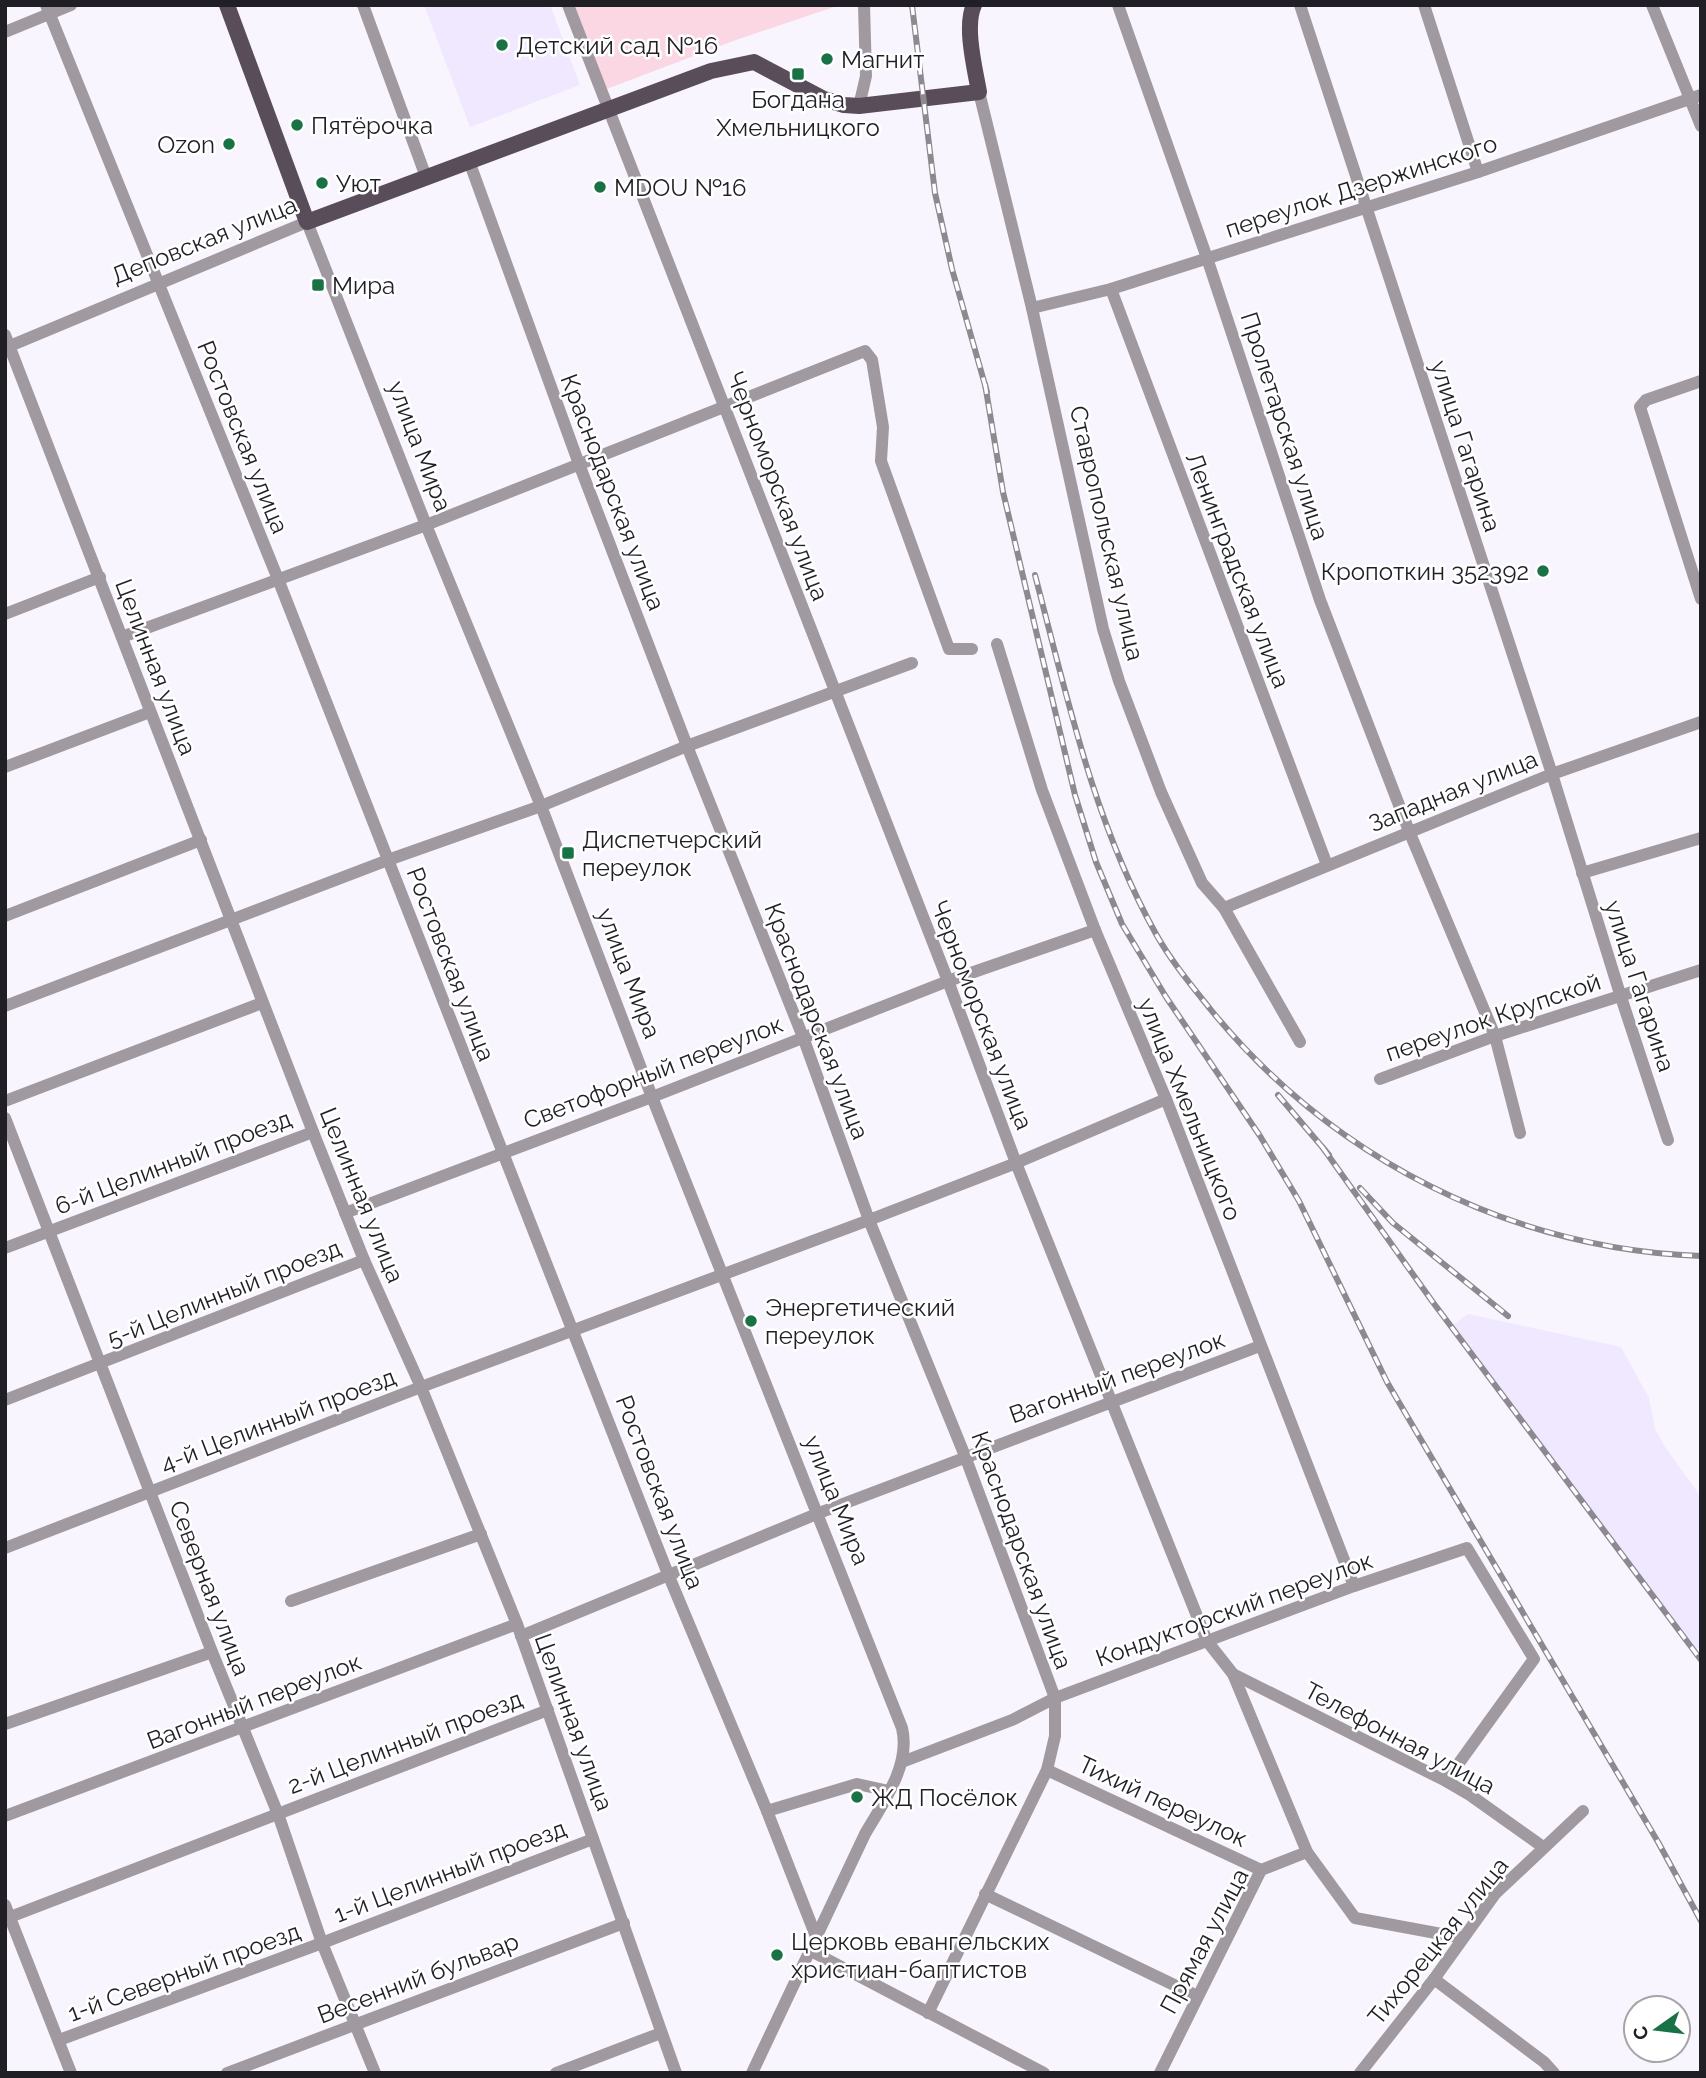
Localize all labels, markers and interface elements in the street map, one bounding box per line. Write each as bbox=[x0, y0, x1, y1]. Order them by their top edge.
place label: Детский сад №16 bbox=[516, 31, 718, 60]
marker: Детский сад №16 bbox=[494, 37, 510, 53]
place label: Магнит bbox=[841, 45, 925, 74]
marker: Магнит bbox=[819, 51, 835, 67]
marker: Богдана Хмельницкого bbox=[790, 66, 806, 82]
place label: Богдана Хмельницкого bbox=[716, 85, 880, 142]
place label: Пятёрочка bbox=[311, 111, 433, 140]
marker: Пятёрочка bbox=[289, 117, 305, 133]
street label: переулок Дзержинского bbox=[1221, 128, 1501, 244]
place label: Ozon bbox=[157, 130, 215, 159]
marker: Ozon bbox=[221, 136, 237, 152]
place label: Уют bbox=[336, 169, 381, 198]
place label: MDOU №16 bbox=[614, 173, 747, 202]
marker: Уют bbox=[314, 175, 330, 191]
marker: MDOU №16 bbox=[592, 179, 608, 195]
street label: Деповская улица bbox=[107, 190, 301, 290]
place label: Мира bbox=[332, 271, 395, 300]
marker: Мира bbox=[310, 277, 326, 293]
street label: Пролетарская улица bbox=[1234, 308, 1336, 544]
street label: Ростовская улица bbox=[191, 336, 295, 538]
street label: улица Гагарина bbox=[1425, 357, 1507, 535]
street label: Черноморская улица bbox=[721, 367, 835, 605]
street label: Краснодарская улица bbox=[555, 370, 671, 614]
street label: улица Мира bbox=[382, 377, 458, 515]
street label: Ставропольская улица bbox=[1064, 403, 1150, 663]
street label: Ленинградская улица bbox=[1180, 448, 1296, 692]
place label: Кропоткин 352392 bbox=[1321, 557, 1529, 586]
marker: Кропоткин 352392 bbox=[1535, 563, 1551, 579]
street label: Целинная улица bbox=[109, 575, 203, 759]
street label: Западная улица bbox=[1364, 744, 1542, 838]
place label: Диспетчерский переулок bbox=[582, 825, 762, 882]
marker: Диспетчерский переулок bbox=[560, 845, 576, 861]
street label: Ростовская улица bbox=[401, 863, 501, 1065]
street label: Черноморская улица bbox=[925, 896, 1039, 1134]
street label: улица Гагарина bbox=[1599, 897, 1681, 1075]
street label: Краснодарская улица bbox=[759, 899, 875, 1143]
street label: улица Мира bbox=[591, 904, 667, 1042]
street label: переулок Крупской bbox=[1382, 967, 1604, 1067]
street label: улица Хмельницкого bbox=[1132, 993, 1248, 1225]
street label: Светофорный переулок bbox=[519, 1009, 787, 1135]
street label: 6-й Целинный проезд bbox=[51, 1103, 295, 1220]
street label: Целинная улица bbox=[314, 1103, 410, 1287]
street label: 5-й Целинный проезд bbox=[103, 1233, 345, 1353]
place label: Энергетический переулок bbox=[765, 1293, 955, 1350]
marker: Энергетический переулок bbox=[743, 1313, 759, 1329]
street label: Вагонный переулок bbox=[1005, 1324, 1229, 1430]
street label: 4-й Целинный проезд bbox=[156, 1362, 400, 1478]
street label: Ростовская улица bbox=[610, 1391, 710, 1593]
street label: Краснодарская улица bbox=[965, 1427, 1079, 1673]
street label: улица Мира bbox=[798, 1431, 876, 1569]
street label: Северная улица bbox=[163, 1496, 257, 1680]
street label: Кондукторский переулок bbox=[1092, 1545, 1376, 1673]
street label: Целинная улица bbox=[528, 1629, 620, 1815]
street label: Вагонный переулок bbox=[143, 1647, 365, 1755]
street label: Телефонная улица bbox=[1300, 1676, 1500, 1800]
street label: 2-й Целинный проезд bbox=[284, 1684, 526, 1800]
street label: Тихий переулок bbox=[1074, 1749, 1252, 1853]
place label: ЖД Посёлок bbox=[871, 1783, 1018, 1812]
marker: ЖД Посёлок bbox=[849, 1789, 865, 1805]
street label: 1-й Целинный проезд bbox=[330, 1813, 570, 1929]
street label: Тихорецкая улица bbox=[1362, 1851, 1514, 2031]
street label: Прямая улица bbox=[1154, 1864, 1254, 2018]
street label: 1-й Северный проезд bbox=[64, 1916, 304, 2028]
street label: Весенний бульвар bbox=[313, 1926, 523, 2030]
place label: Церковь евангельских христиан-баптистов bbox=[791, 1927, 1049, 1984]
marker: Церковь евангельских христиан-баптистов bbox=[769, 1947, 785, 1963]
north arrow bbox=[1622, 1994, 1692, 2064]
text: С bbox=[1628, 2024, 1653, 2042]

